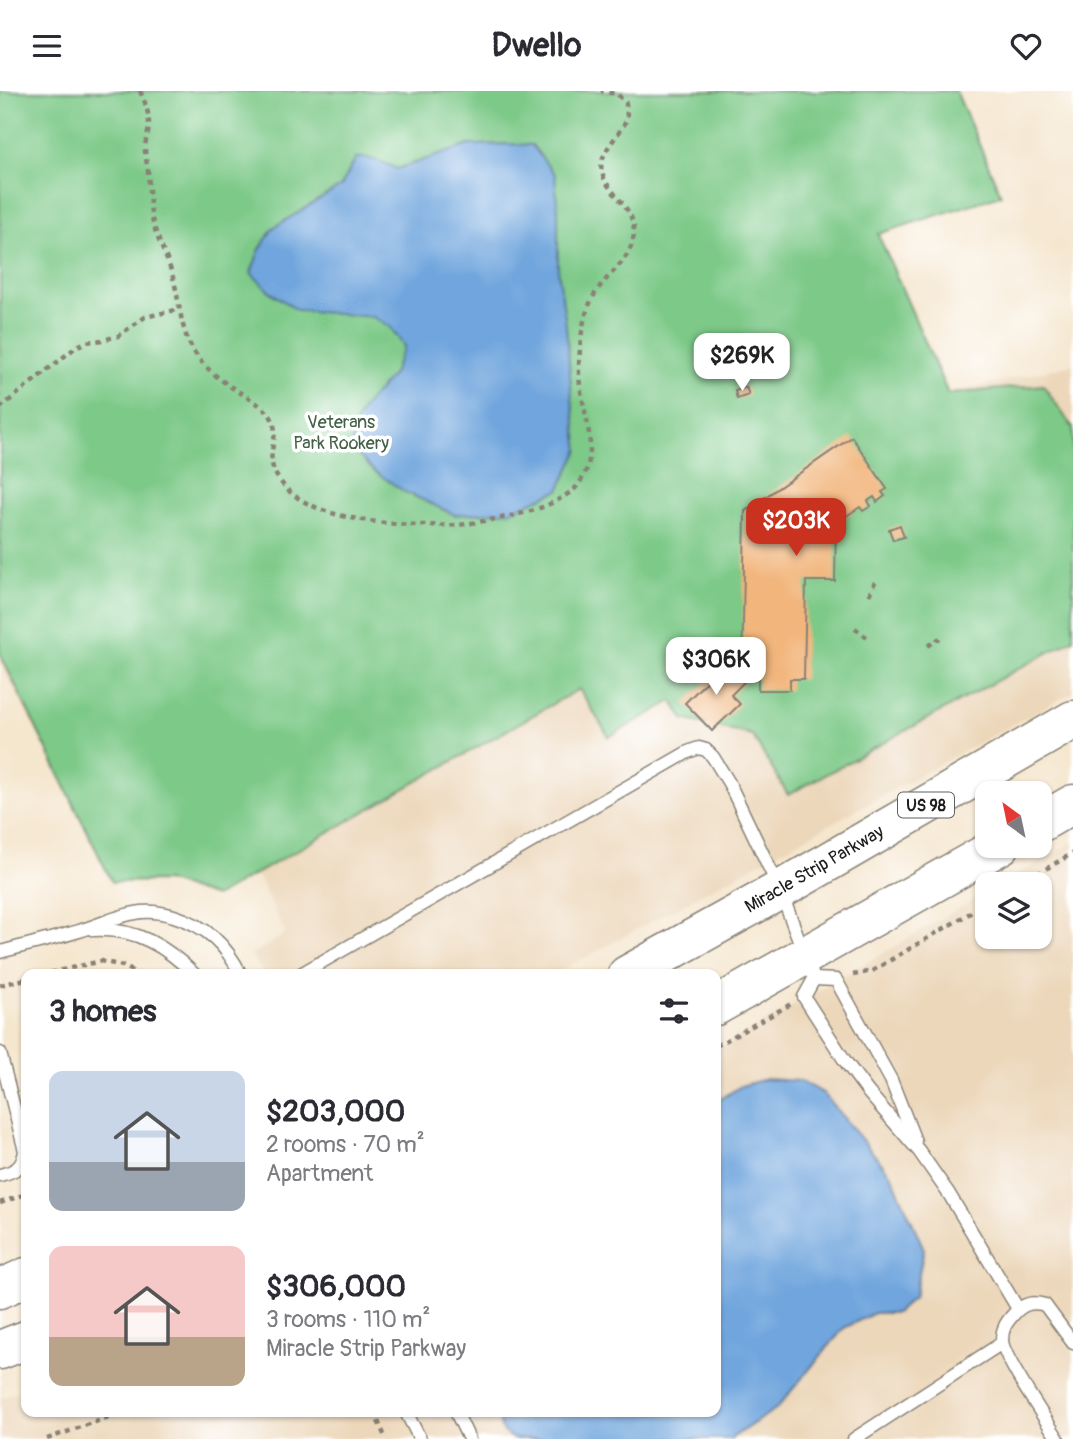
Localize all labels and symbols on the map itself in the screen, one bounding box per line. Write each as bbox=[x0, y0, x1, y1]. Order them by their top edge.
pin: $269K bbox=[693, 334, 791, 393]
park label: Veterans Park Rookery bbox=[293, 411, 389, 455]
pin: $203K bbox=[747, 498, 845, 558]
pin: $306K bbox=[667, 637, 765, 697]
north arrow bbox=[975, 781, 1052, 857]
road number: US 98 bbox=[898, 793, 954, 817]
street label: Miracle Strip Parkway bbox=[741, 820, 888, 919]

